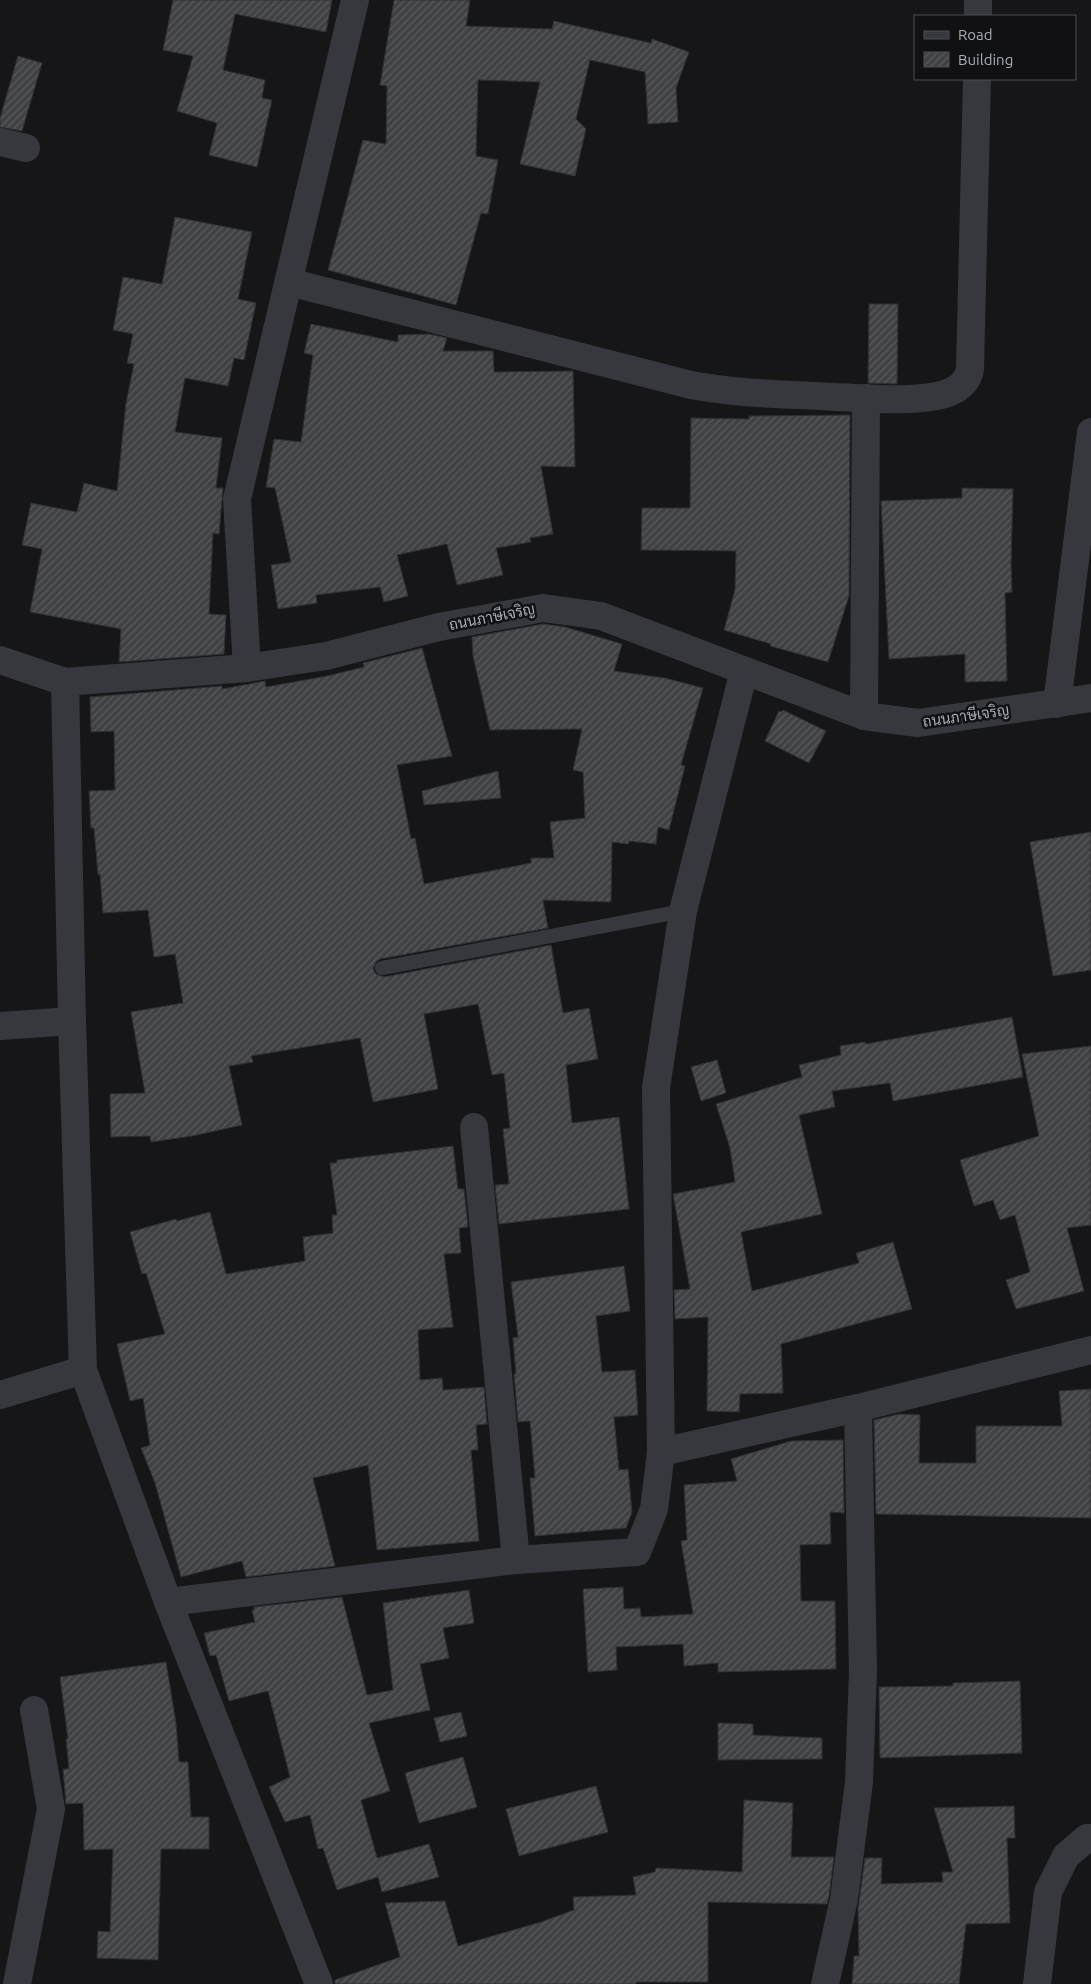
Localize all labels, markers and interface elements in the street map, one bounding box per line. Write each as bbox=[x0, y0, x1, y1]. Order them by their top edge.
legend bbox=[914, 15, 1076, 80]
text: Road bbox=[958, 26, 993, 43]
text: Building bbox=[958, 51, 1013, 68]
street label: ถนนภาษีเจริญ bbox=[447, 599, 537, 634]
street label: ถนนภาษีเจริญ bbox=[921, 700, 1010, 731]

